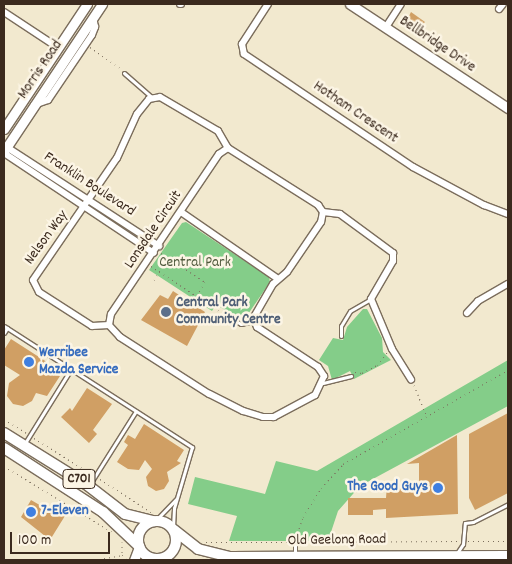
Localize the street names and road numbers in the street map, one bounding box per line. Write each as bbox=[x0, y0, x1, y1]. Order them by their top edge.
street label: Bellbridge Drive bbox=[395, 13, 479, 77]
street label: Morris Road bbox=[15, 37, 67, 103]
street label: Hotham Crescent bbox=[309, 78, 401, 148]
street label: Franklin Boulevard bbox=[40, 149, 138, 221]
street label: Lonsdale Circuit bbox=[121, 188, 187, 272]
street label: Nelson Way bbox=[21, 207, 73, 269]
road number: C701 bbox=[62, 468, 96, 490]
street label: Old Geelong Road bbox=[288, 531, 386, 551]

